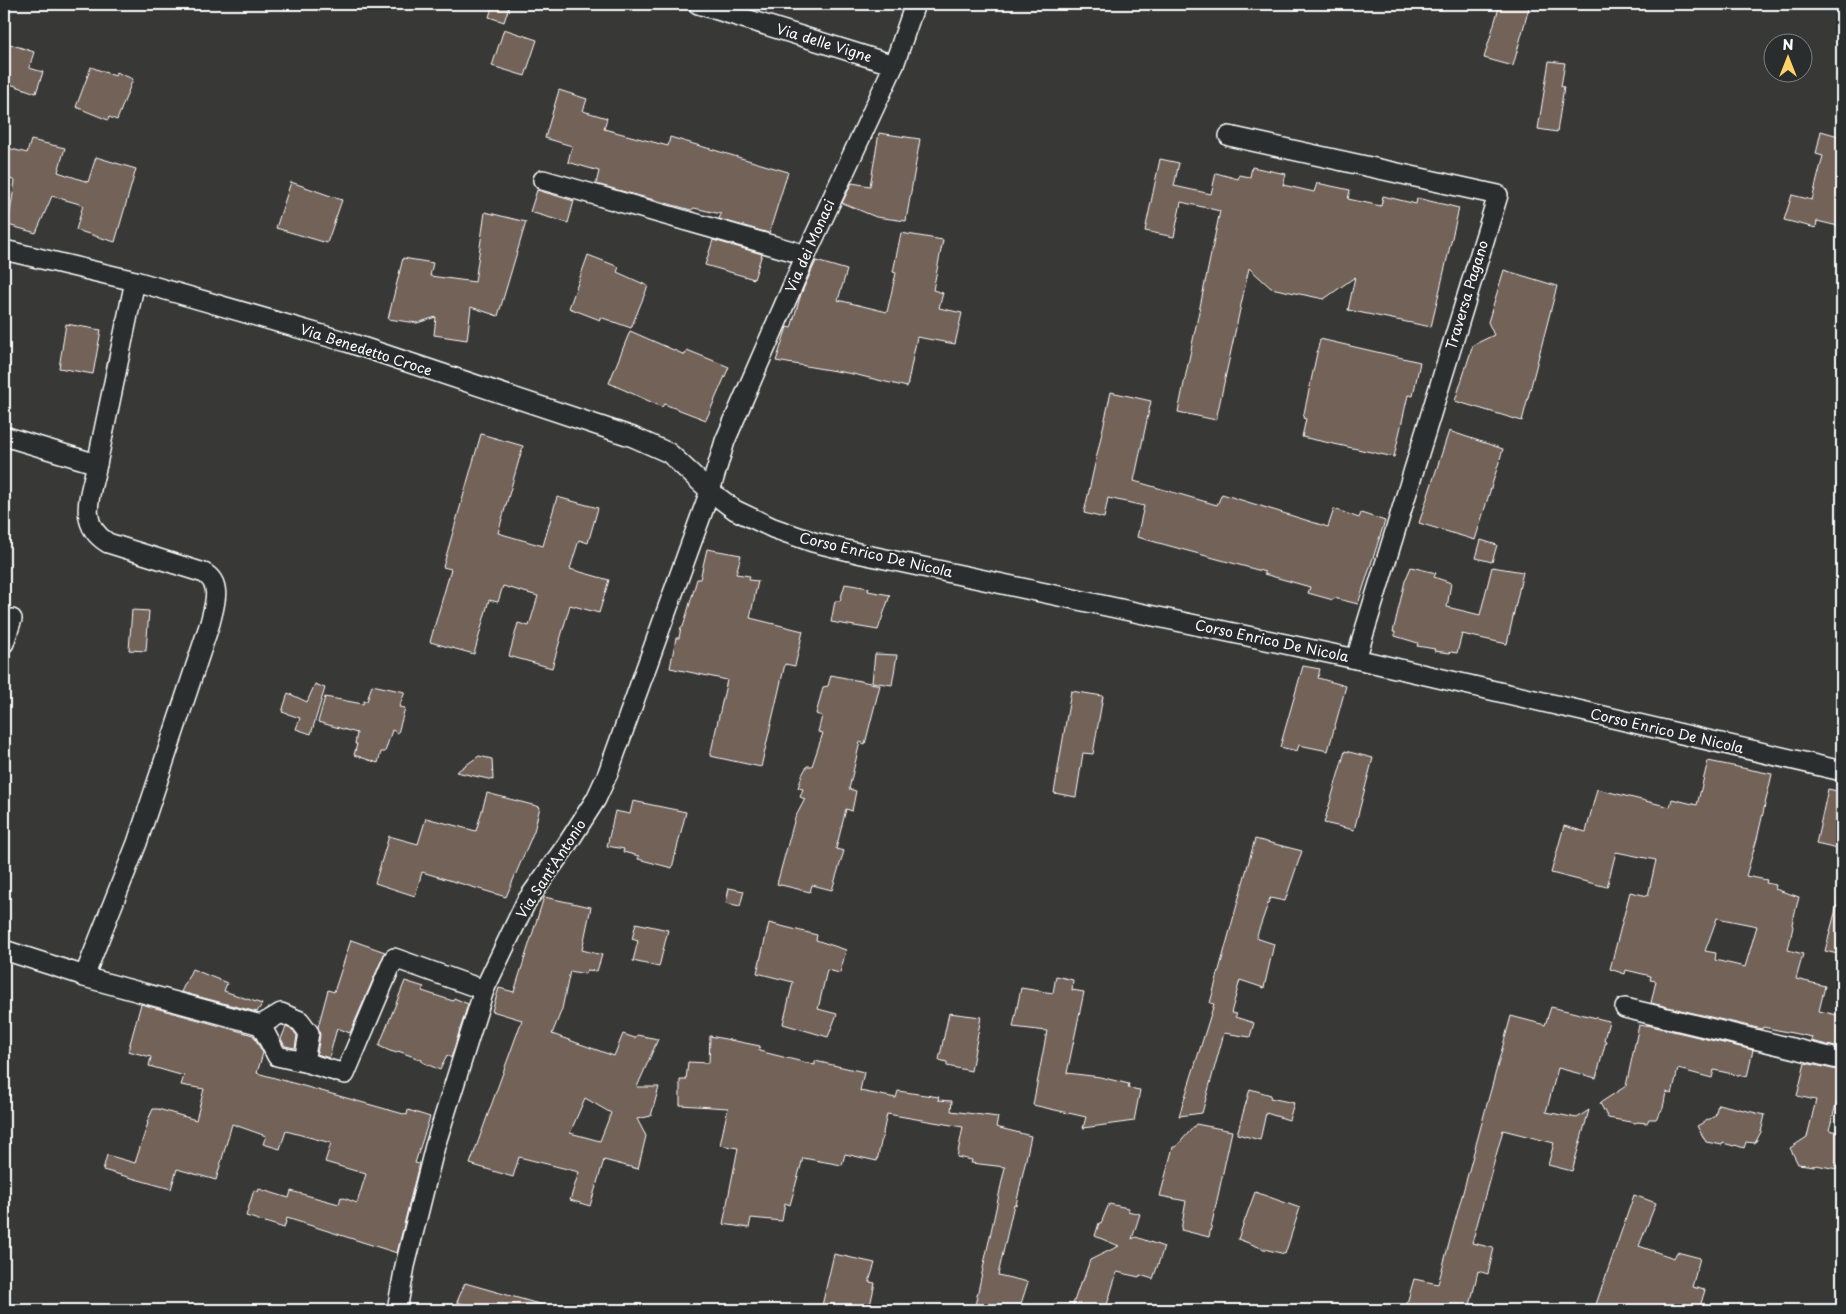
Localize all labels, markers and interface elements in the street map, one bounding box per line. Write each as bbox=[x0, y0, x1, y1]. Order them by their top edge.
street label: Via delle Vigne bbox=[774, 18, 875, 67]
north arrow bbox=[1764, 32, 1814, 82]
text: N bbox=[1782, 34, 1794, 55]
street label: Via dei Monaci bbox=[780, 196, 839, 296]
street label: Traversa Pagano bbox=[1440, 237, 1493, 352]
street label: Via Benedetto Croce bbox=[297, 318, 435, 381]
street label: Corso Enrico De Nicola bbox=[797, 527, 955, 582]
street label: Corso Enrico De Nicola bbox=[1193, 614, 1351, 667]
street label: Corso Enrico De Nicola bbox=[1588, 703, 1746, 758]
street label: Via Sant'Antonio bbox=[511, 815, 591, 923]

